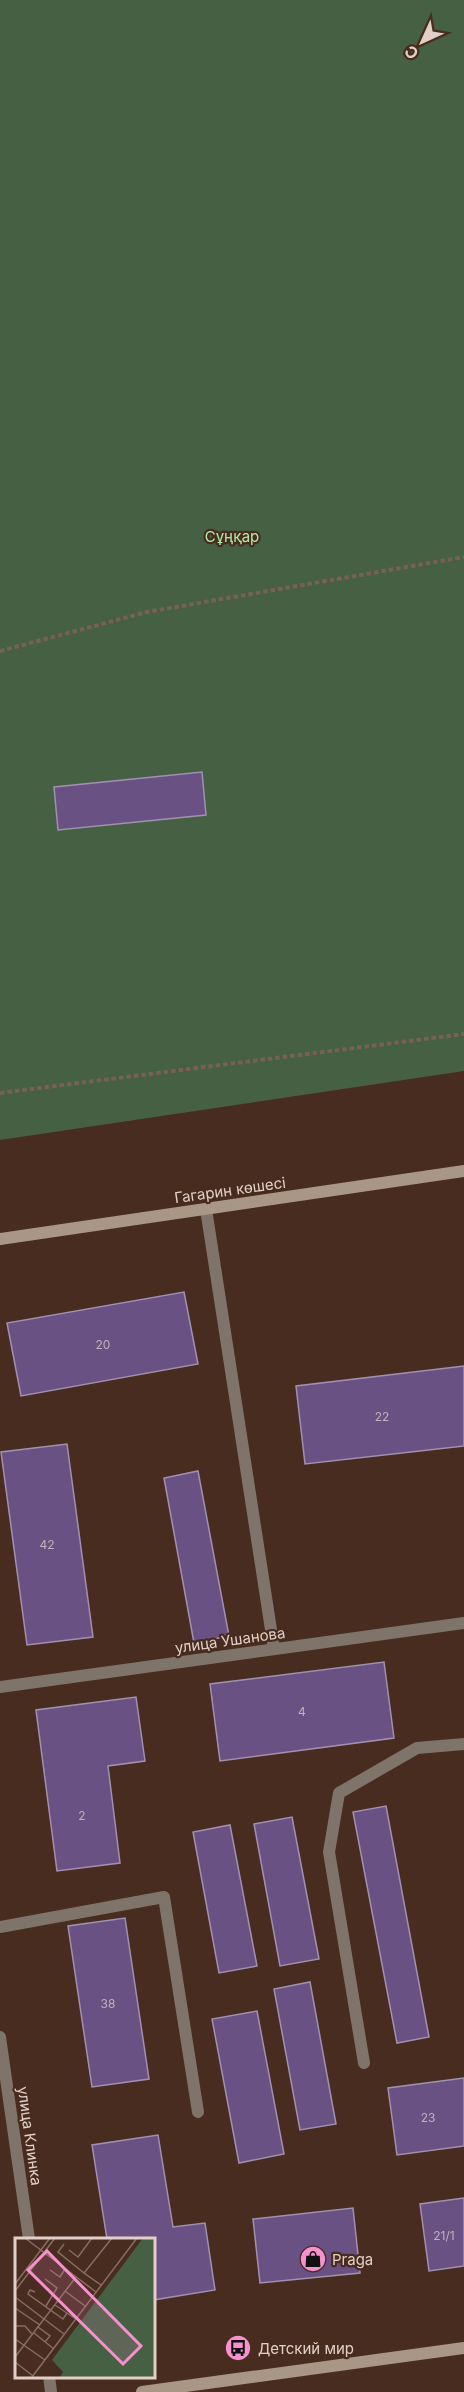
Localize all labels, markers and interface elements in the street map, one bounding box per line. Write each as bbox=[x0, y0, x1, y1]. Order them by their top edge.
north arrow bbox=[392, 12, 452, 72]
text: С bbox=[400, 41, 423, 64]
park label: Сұңқар bbox=[205, 527, 259, 546]
street label: Гагарин көшесі bbox=[173, 1173, 287, 1207]
house number: 20 bbox=[96, 1337, 110, 1352]
house number: 22 bbox=[375, 1409, 389, 1424]
house number: 42 bbox=[39, 1537, 55, 1552]
street label: улица Ушанова bbox=[174, 1623, 286, 1657]
house number: 4 bbox=[298, 1704, 306, 1719]
house number: 2 bbox=[78, 1808, 86, 1823]
house number: 38 bbox=[101, 1996, 115, 2011]
street label: улица Клинка bbox=[14, 2085, 46, 2187]
house number: 23 bbox=[421, 2110, 435, 2125]
house number: 21/1 bbox=[433, 2228, 455, 2243]
inset map bbox=[15, 2238, 154, 2377]
shop icon: Praga bbox=[298, 2244, 328, 2274]
place label: Praga bbox=[332, 2250, 373, 2269]
bus stop icon: Детский мир bbox=[223, 2333, 253, 2363]
place label: Детский мир bbox=[258, 2339, 354, 2358]

